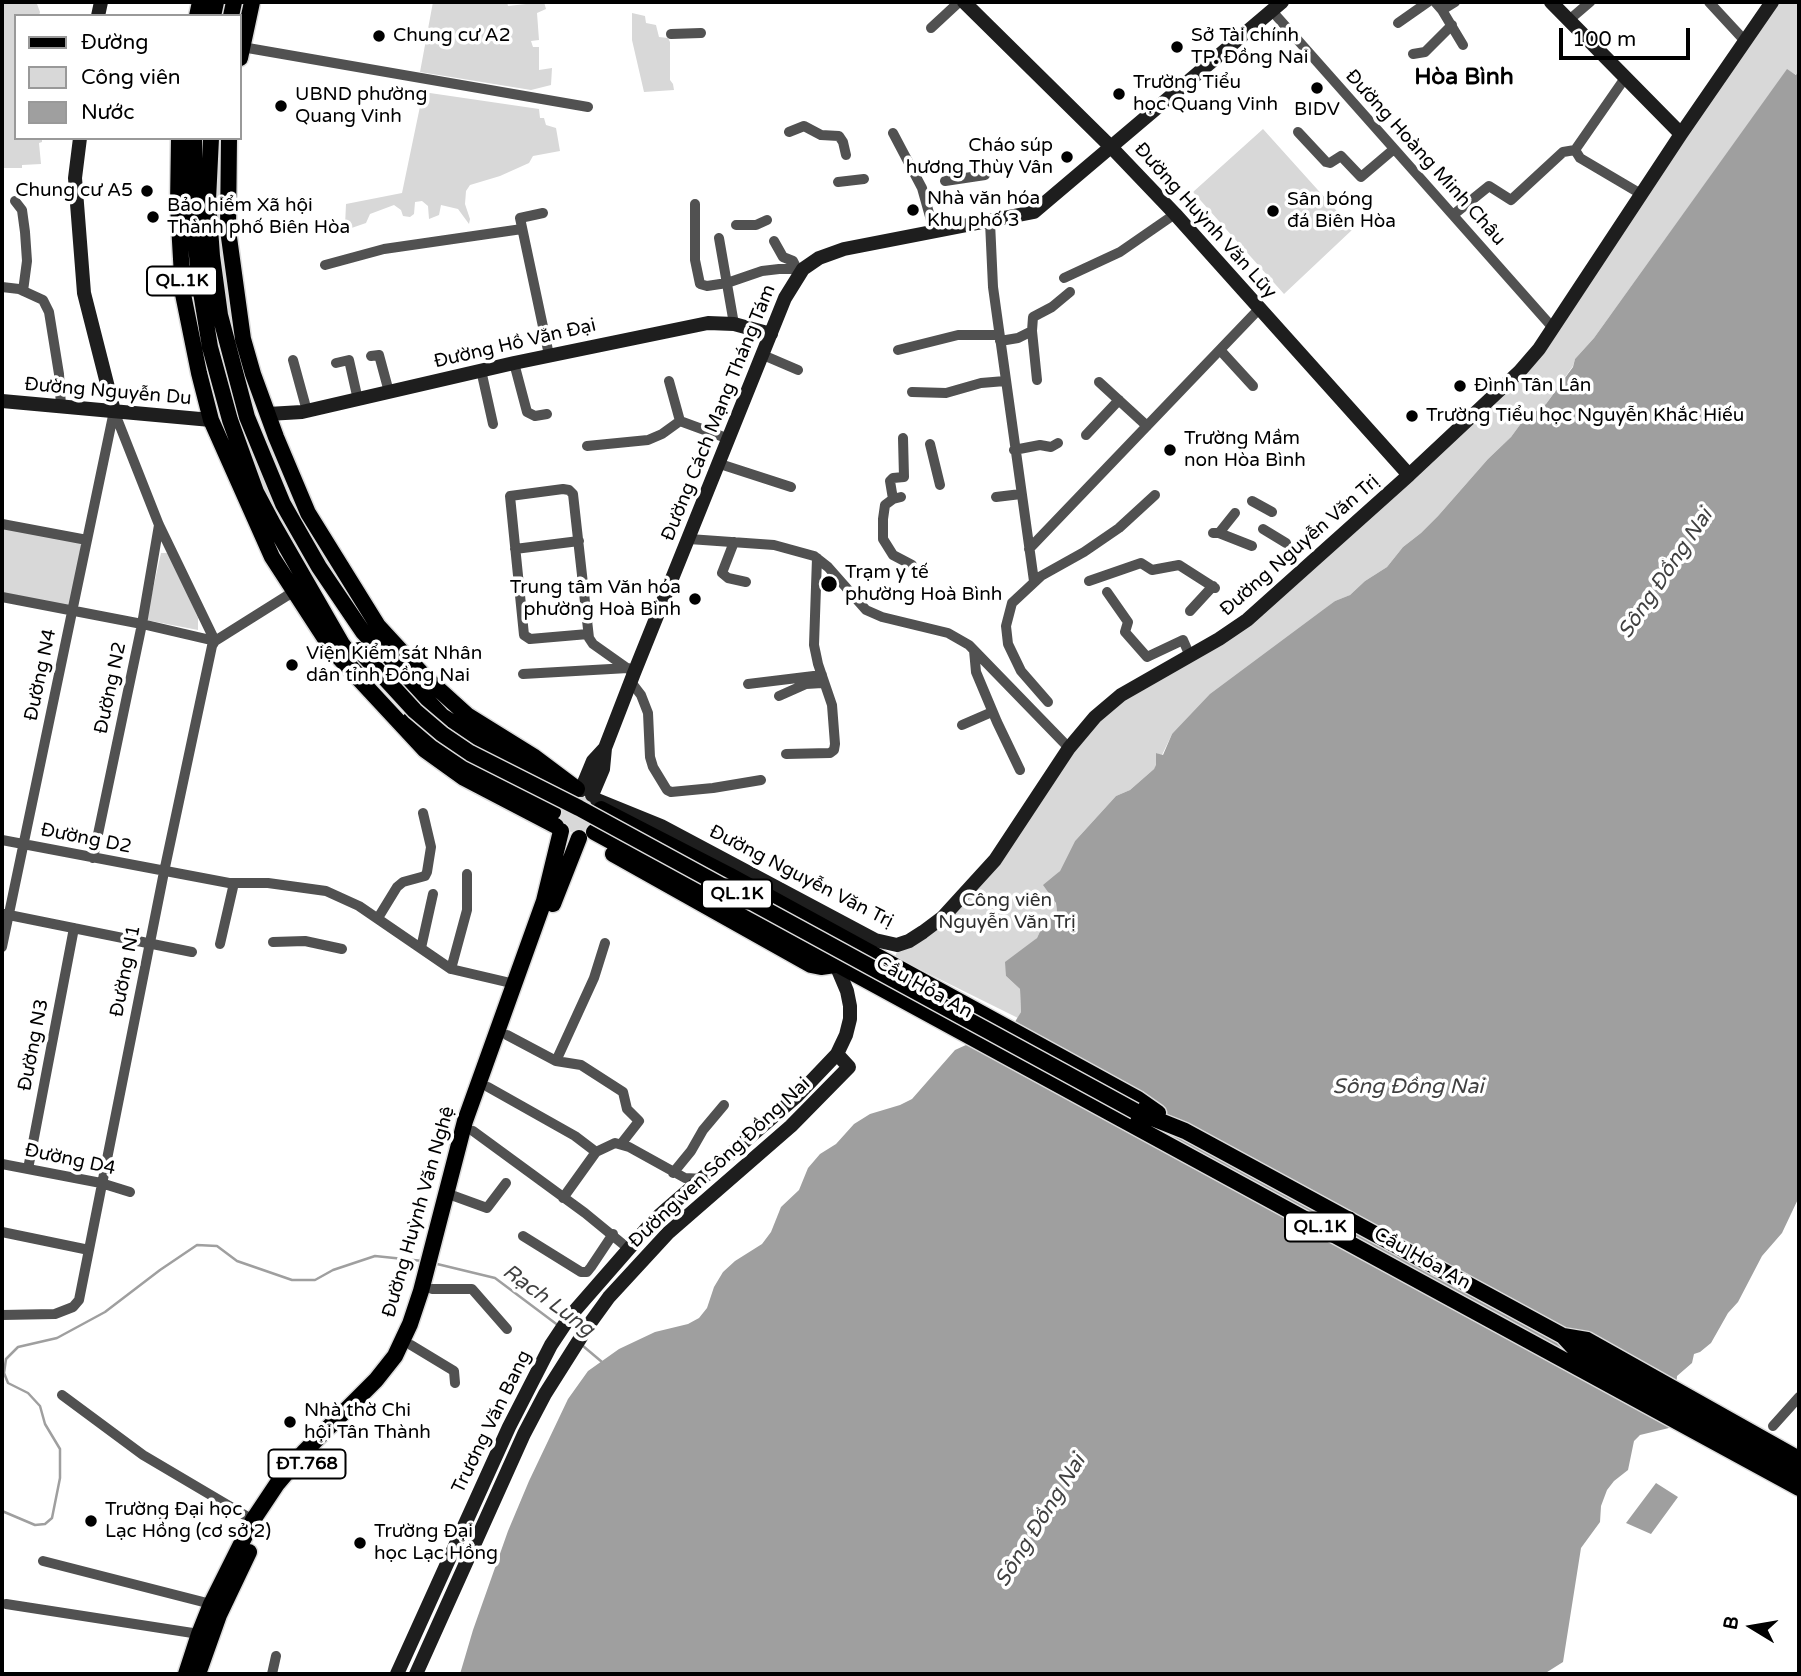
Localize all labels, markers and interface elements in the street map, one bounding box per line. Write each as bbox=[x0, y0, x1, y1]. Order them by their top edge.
legend bbox=[14, 14, 242, 140]
scale bar bbox=[1563, 14, 1694, 58]
place label: Chung cư A2 bbox=[393, 25, 511, 47]
place label: Sở Tài chính TP. Đồng Nai bbox=[1191, 25, 1308, 69]
text: 100 m bbox=[1572, 27, 1636, 52]
marker: Chung cư A2 bbox=[371, 28, 387, 44]
text: Đường bbox=[81, 30, 149, 55]
marker: Sở Tài chính TP. Đồng Nai bbox=[1169, 39, 1185, 55]
district label: Hòa Bình bbox=[1414, 64, 1514, 92]
text: Công viên bbox=[81, 65, 181, 90]
street label: Đường Hoàng Minh Châu bbox=[1340, 65, 1510, 251]
place label: Trường Tiểu học Quang Vinh bbox=[1133, 72, 1278, 116]
marker: BIDV bbox=[1309, 80, 1325, 96]
place label: UBND phường Quang Vinh bbox=[295, 84, 427, 128]
marker: Trường Tiểu học Quang Vinh bbox=[1111, 86, 1127, 102]
marker: UBND phường Quang Vinh bbox=[273, 98, 289, 114]
place label: BIDV bbox=[1294, 99, 1340, 121]
text: Nước bbox=[81, 100, 135, 125]
place label: Cháo súp hương Thùy Vân bbox=[906, 135, 1053, 179]
street label: Đường Huỳnh Văn Lũy bbox=[1129, 138, 1281, 304]
marker: Cháo súp hương Thùy Vân bbox=[1059, 149, 1075, 165]
place label: Chung cư A5 bbox=[15, 180, 133, 202]
marker: Chung cư A5 bbox=[139, 183, 155, 199]
place label: Nhà văn hóa Khu phố 3 bbox=[927, 188, 1040, 232]
place label: Sân bóng đá Biên Hòa bbox=[1287, 189, 1396, 233]
place label: Bảo hiểm Xã hội Thành phố Biên Hòa bbox=[167, 195, 350, 239]
marker: Nhà văn hóa Khu phố 3 bbox=[905, 202, 921, 218]
marker: Sân bóng đá Biên Hòa bbox=[1265, 203, 1281, 219]
marker: Bảo hiểm Xã hội Thành phố Biên Hòa bbox=[145, 209, 161, 225]
road number: QL.1K bbox=[147, 267, 217, 296]
street label: Đường Cách Mạng Tháng Tám bbox=[657, 281, 781, 545]
street label: Đường Hồ Văn Đại bbox=[432, 314, 598, 374]
street label: Đường Nguyễn Du bbox=[24, 373, 192, 411]
place label: Đình Tân Lân bbox=[1474, 375, 1591, 397]
marker: Đình Tân Lân bbox=[1452, 378, 1468, 394]
place label: Trường Tiểu học Nguyễn Khắc Hiếu bbox=[1426, 405, 1744, 427]
marker: Trường Tiểu học Nguyễn Khắc Hiếu bbox=[1404, 408, 1420, 424]
place label: Trường Mầm non Hòa Bình bbox=[1184, 428, 1306, 472]
marker: Trường Mầm non Hòa Bình bbox=[1162, 442, 1178, 458]
street label: Đường Nguyễn Văn Trị bbox=[1216, 471, 1384, 621]
water label: Sông Đồng Nai bbox=[1613, 504, 1719, 644]
place label: Trạm y tế phường Hoà Bình bbox=[845, 562, 1002, 606]
marker: Trạm y tế phường Hoà Bình bbox=[819, 574, 839, 594]
place label: Trung tâm Văn hóa phường Hoà Bình bbox=[510, 577, 681, 621]
marker: Trung tâm Văn hóa phường Hoà Bình bbox=[687, 591, 703, 607]
street label: Đường N4 bbox=[20, 627, 62, 723]
street label: Đường N2 bbox=[90, 640, 132, 736]
place label: Viện Kiểm sát Nhân dân tỉnh Đồng Nai bbox=[306, 643, 482, 687]
marker: Viện Kiểm sát Nhân dân tỉnh Đồng Nai bbox=[284, 657, 300, 673]
street label: Đường D2 bbox=[39, 819, 133, 859]
street label: Đường Nguyễn Văn Trị bbox=[705, 821, 897, 933]
road number: QL.1K bbox=[702, 880, 772, 908]
park label: Công viên Nguyễn Văn Trị bbox=[938, 890, 1076, 934]
street label: Đường N1 bbox=[106, 923, 146, 1019]
street label: Cầu Hóa An bbox=[872, 952, 976, 1024]
street label: Đường N3 bbox=[14, 997, 54, 1093]
street label: Đường ven Sông Đồng Nai bbox=[625, 1073, 815, 1253]
water label: Sông Đồng Nai bbox=[1333, 1074, 1483, 1100]
street label: Đường Huỳnh Văn Nghệ bbox=[378, 1104, 460, 1320]
street label: Đường D4 bbox=[23, 1139, 117, 1181]
road number: QL.1K bbox=[1285, 1212, 1355, 1242]
street label: Cầu Hóa An bbox=[1370, 1223, 1474, 1295]
water label: Rạch Lung bbox=[497, 1259, 599, 1343]
street label: Trương Văn Bang bbox=[448, 1347, 536, 1497]
place label: Nhà thờ Chi hội Tân Thành bbox=[304, 1400, 431, 1444]
marker: Nhà thờ Chi hội Tân Thành bbox=[282, 1414, 298, 1430]
road number: ĐT.768 bbox=[268, 1450, 346, 1478]
water label: Sông Đồng Nai bbox=[990, 1450, 1092, 1592]
place label: Trường Đại học Lạc Hồng (cơ sở 2) bbox=[105, 1499, 271, 1543]
marker: Trường Đại học Lạc Hồng (cơ sở 2) bbox=[83, 1513, 99, 1529]
place label: Trường Đại học Lạc Hồng bbox=[374, 1521, 498, 1565]
marker: Trường Đại học Lạc Hồng bbox=[352, 1535, 368, 1551]
north arrow bbox=[1717, 1592, 1787, 1662]
text: B bbox=[1719, 1614, 1743, 1632]

